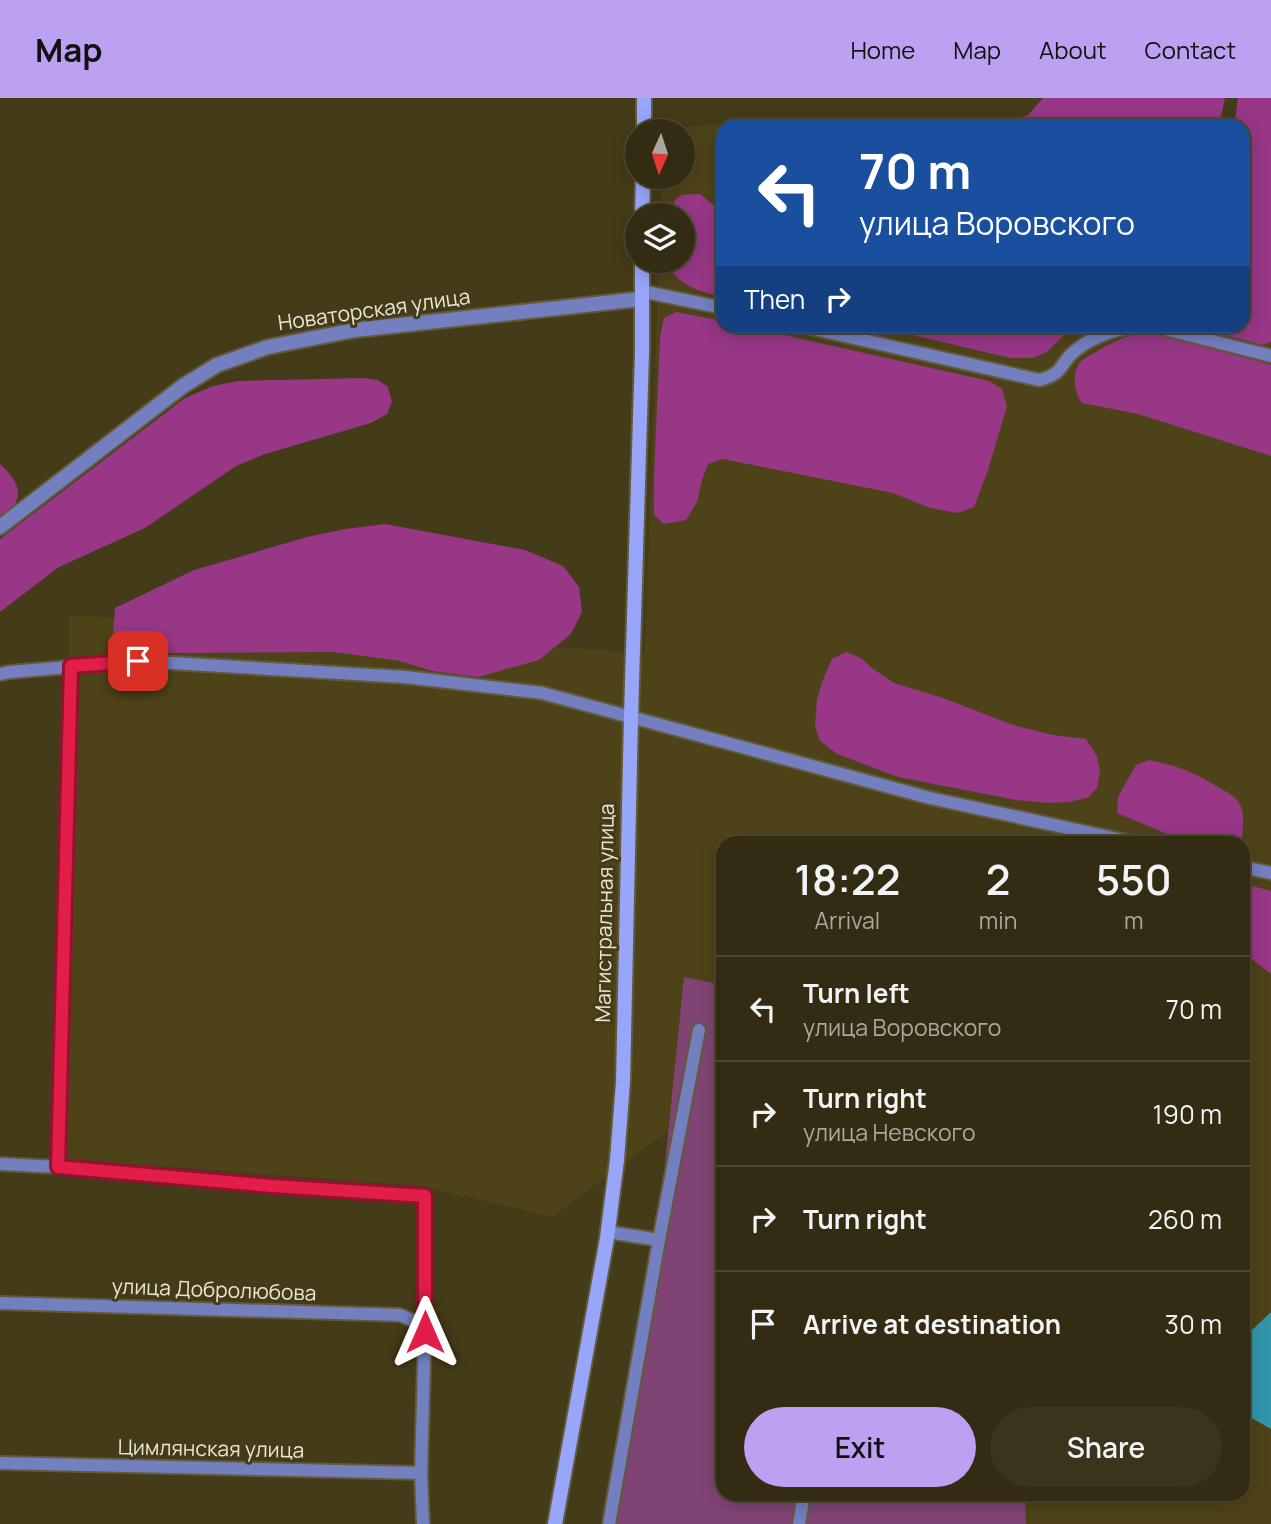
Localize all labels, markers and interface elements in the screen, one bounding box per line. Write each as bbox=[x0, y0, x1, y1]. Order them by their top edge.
text: Map bbox=[35, 27, 103, 72]
text: Home bbox=[850, 33, 915, 66]
text: Map bbox=[953, 33, 1001, 66]
text: About bbox=[1039, 33, 1107, 66]
text: Contact bbox=[1145, 33, 1236, 66]
north arrow bbox=[625, 119, 695, 189]
map controls bbox=[625, 119, 695, 273]
text: 70 m bbox=[859, 137, 971, 204]
icon: left bbox=[744, 147, 835, 238]
text: улица Воровского bbox=[859, 201, 1135, 245]
button: layers bbox=[625, 203, 695, 273]
icon: right bbox=[819, 280, 857, 318]
text: Then bbox=[744, 281, 805, 317]
street label: Новаторская улица bbox=[276, 282, 472, 336]
pin bbox=[108, 631, 168, 691]
icon: arrive bbox=[119, 642, 157, 680]
street label: Магистральная улица bbox=[588, 803, 620, 1023]
text: 18:22 bbox=[794, 850, 900, 908]
text: 2 bbox=[986, 850, 1010, 908]
text: 550 bbox=[1096, 850, 1172, 908]
text: Arrival bbox=[815, 904, 880, 936]
text: min bbox=[979, 904, 1017, 936]
text: m bbox=[1124, 904, 1143, 936]
text: Turn left bbox=[803, 975, 910, 1011]
icon: left bbox=[744, 990, 782, 1028]
text: 70 m bbox=[1166, 991, 1222, 1027]
text: улица Воровского bbox=[803, 1011, 1001, 1043]
text: Turn right bbox=[803, 1080, 927, 1116]
icon: right bbox=[744, 1095, 782, 1133]
text: 190 m bbox=[1153, 1096, 1222, 1132]
text: улица Невского bbox=[803, 1116, 976, 1148]
icon: right bbox=[744, 1200, 782, 1238]
text: Turn right bbox=[803, 1201, 927, 1237]
text: 260 m bbox=[1148, 1201, 1222, 1237]
street label: улица Добролюбова bbox=[111, 1271, 317, 1307]
position arrow bbox=[388, 1295, 462, 1369]
icon: arrive bbox=[744, 1305, 782, 1343]
text: Arrive at destination bbox=[803, 1306, 1061, 1342]
text: 30 m bbox=[1165, 1306, 1222, 1342]
button: Exit bbox=[744, 1407, 976, 1487]
button: Share bbox=[990, 1407, 1222, 1487]
street label: Цимлянская улица bbox=[118, 1432, 304, 1464]

